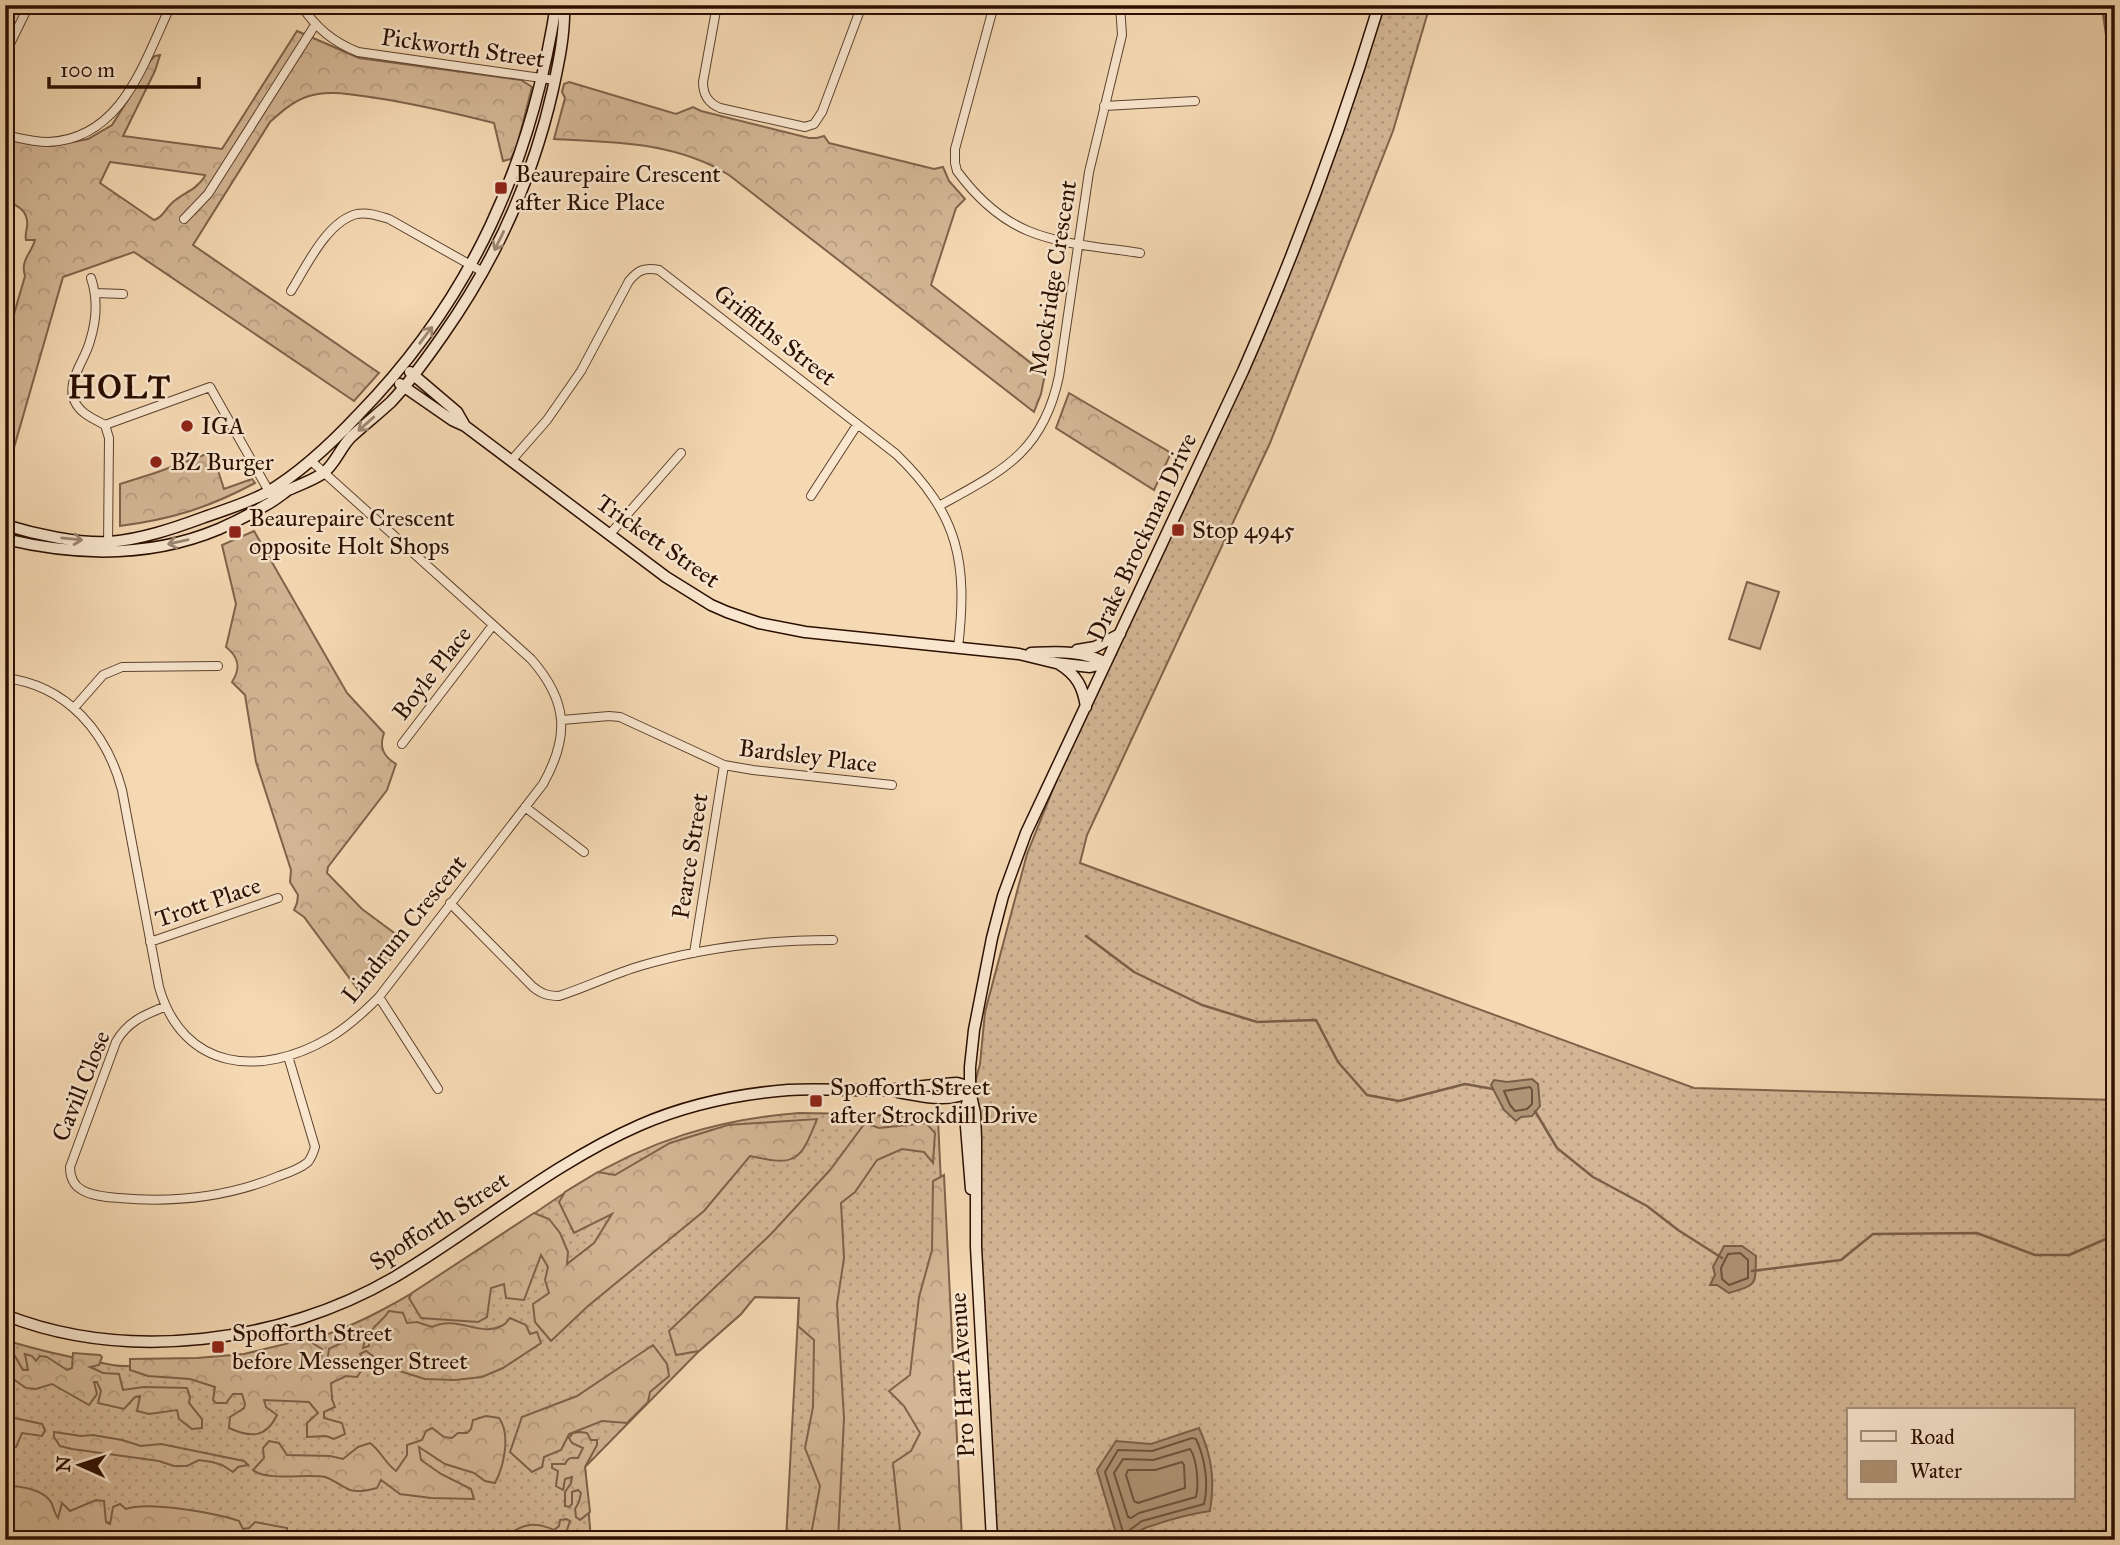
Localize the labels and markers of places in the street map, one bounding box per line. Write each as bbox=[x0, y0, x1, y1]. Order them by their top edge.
place label: Beaurepaire Crescent after Rice Place bbox=[515, 159, 721, 217]
marker: Beaurepaire Crescent after Rice Place bbox=[493, 180, 509, 196]
place label: IGA bbox=[201, 411, 245, 441]
marker: IGA bbox=[179, 418, 195, 434]
place label: BZ Burger bbox=[170, 447, 274, 477]
marker: BZ Burger bbox=[148, 454, 164, 470]
place label: Beaurepaire Crescent opposite Holt Shops bbox=[249, 503, 455, 561]
place label: Stop 4945 bbox=[1192, 515, 1295, 545]
marker: Stop 4945 bbox=[1170, 522, 1186, 538]
marker: Beaurepaire Crescent opposite Holt Shops bbox=[227, 524, 243, 540]
place label: Spofforth Street after Strockdill Drive bbox=[830, 1072, 1038, 1130]
marker: Spofforth Street after Strockdill Drive bbox=[808, 1093, 824, 1109]
place label: Spofforth Street before Messenger Street bbox=[232, 1318, 468, 1376]
marker: Spofforth Street before Messenger Street bbox=[210, 1339, 226, 1355]

